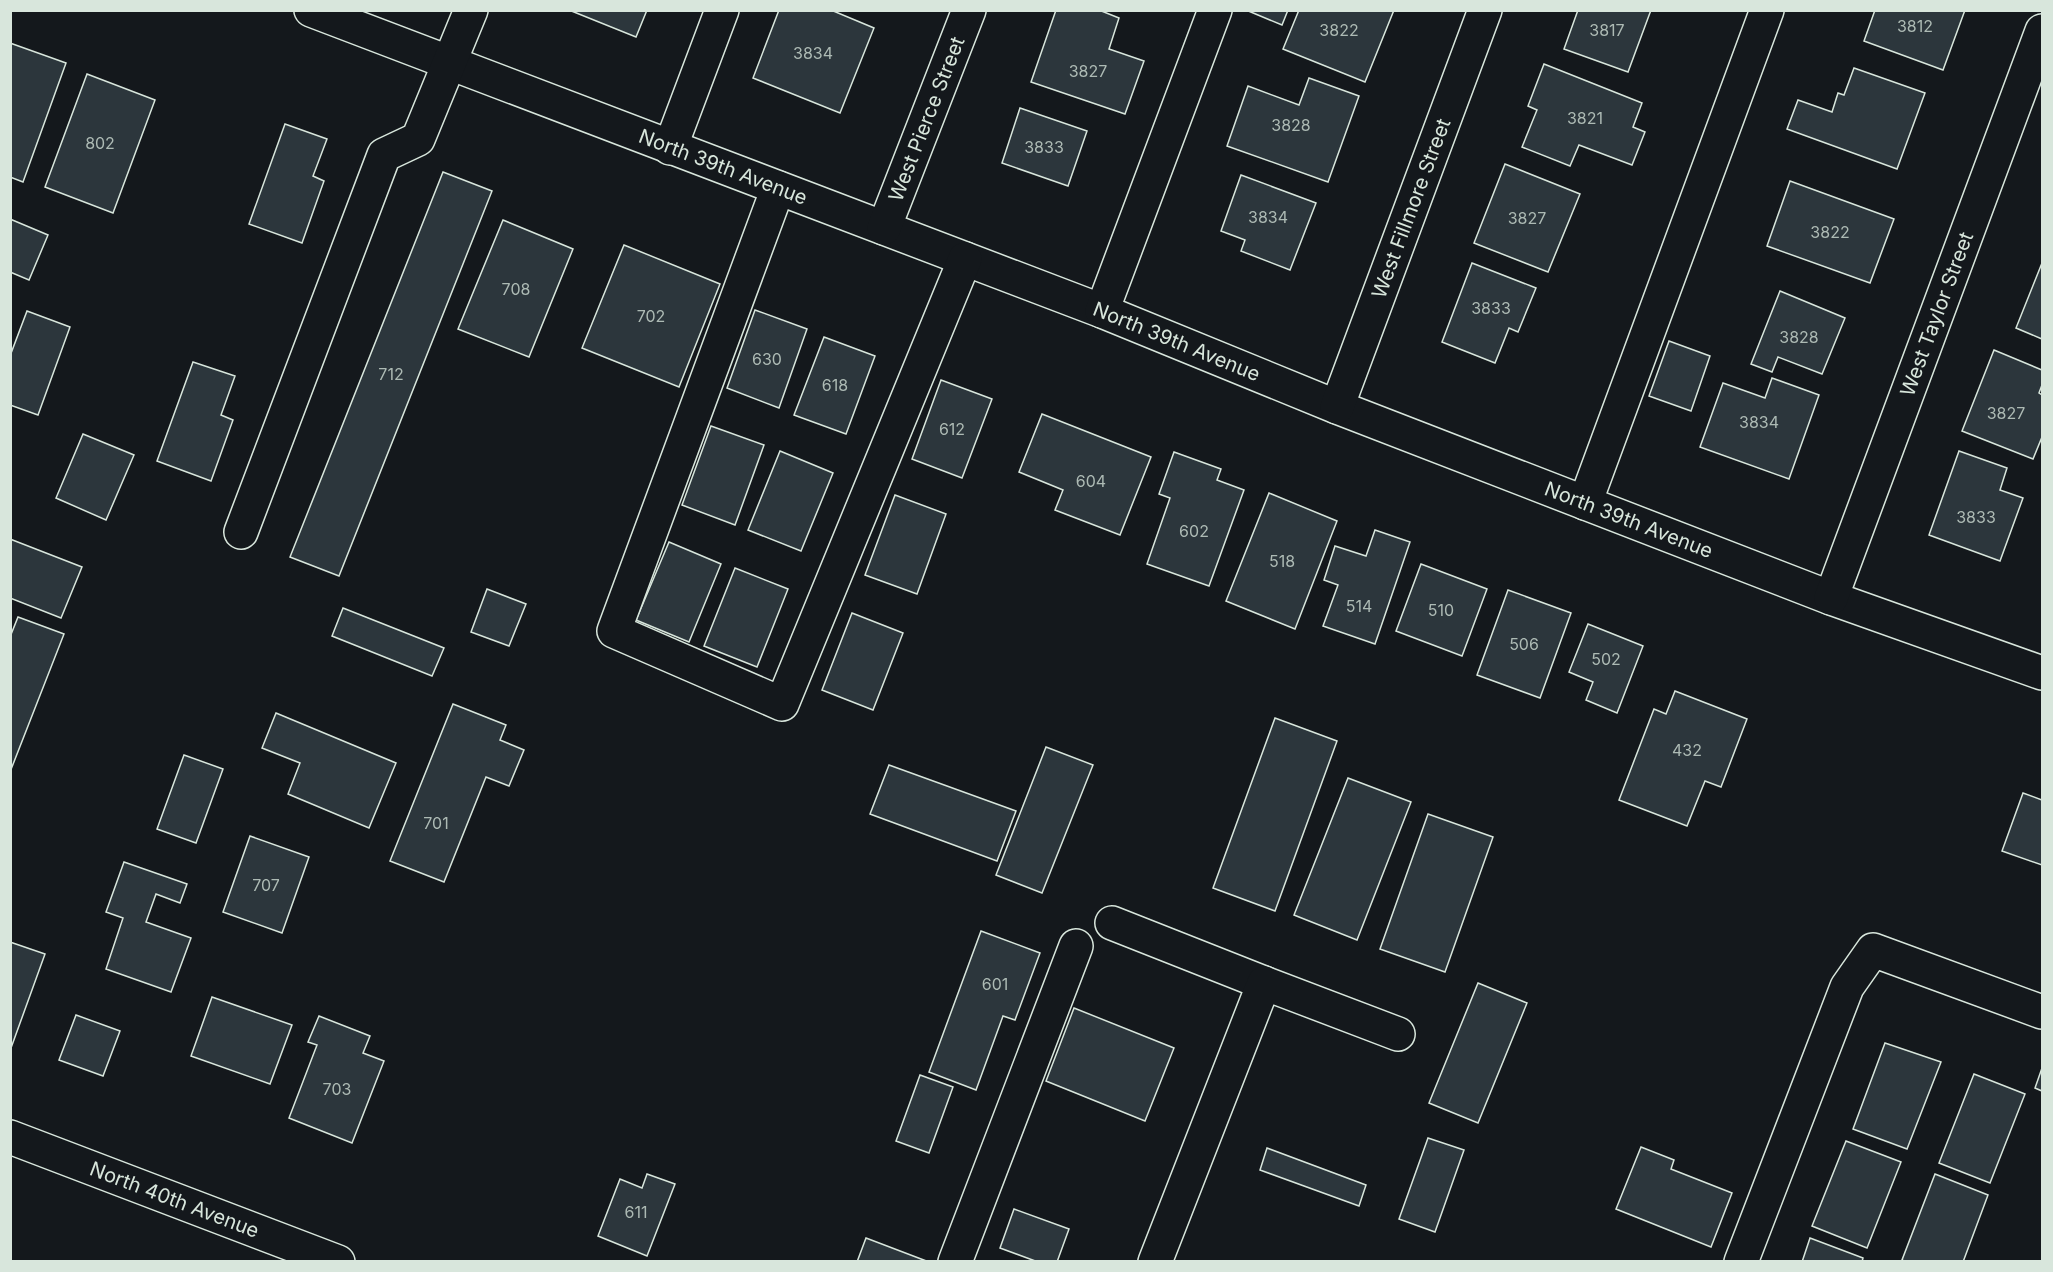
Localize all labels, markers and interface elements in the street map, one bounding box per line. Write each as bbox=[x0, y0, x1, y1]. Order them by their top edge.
house number: 3812 bbox=[1897, 16, 1933, 36]
house number: 3822 bbox=[1319, 20, 1359, 40]
house number: 3817 bbox=[1589, 20, 1625, 40]
street label: West Pierce Street bbox=[884, 33, 970, 205]
house number: 3834 bbox=[793, 43, 833, 63]
house number: 3827 bbox=[1069, 61, 1107, 81]
house number: 3821 bbox=[1567, 108, 1603, 128]
house number: 3828 bbox=[1271, 115, 1311, 135]
street label: West Fillmore Street bbox=[1367, 115, 1456, 302]
street label: North 39th Avenue bbox=[636, 124, 811, 210]
house number: 802 bbox=[85, 133, 115, 153]
house number: 3833 bbox=[1024, 137, 1064, 157]
house number: 3834 bbox=[1248, 207, 1288, 227]
house number: 3827 bbox=[1508, 208, 1546, 228]
house number: 3822 bbox=[1810, 222, 1850, 242]
street label: West Taylor Street bbox=[1895, 228, 1978, 399]
house number: 708 bbox=[502, 279, 530, 299]
street label: North 39th Avenue bbox=[1090, 297, 1264, 386]
house number: 3833 bbox=[1471, 298, 1511, 318]
house number: 702 bbox=[637, 306, 665, 326]
house number: 3828 bbox=[1779, 327, 1819, 347]
house number: 630 bbox=[752, 349, 782, 369]
house number: 712 bbox=[378, 364, 404, 384]
house number: 618 bbox=[822, 375, 848, 395]
house number: 3827 bbox=[1987, 403, 2025, 423]
house number: 3834 bbox=[1739, 412, 1779, 432]
house number: 612 bbox=[939, 419, 965, 439]
house number: 604 bbox=[1076, 471, 1106, 491]
street label: North 39th Avenue bbox=[1541, 476, 1716, 563]
house number: 3833 bbox=[1956, 507, 1996, 527]
house number: 602 bbox=[1179, 521, 1209, 541]
house number: 518 bbox=[1269, 551, 1295, 571]
house number: 514 bbox=[1346, 596, 1372, 616]
house number: 510 bbox=[1428, 600, 1454, 620]
house number: 506 bbox=[1509, 634, 1539, 654]
house number: 502 bbox=[1591, 649, 1621, 669]
house number: 432 bbox=[1672, 740, 1702, 760]
house number: 701 bbox=[423, 813, 449, 833]
house number: 707 bbox=[252, 875, 280, 895]
house number: 601 bbox=[982, 974, 1008, 994]
house number: 703 bbox=[323, 1079, 351, 1099]
street label: North 40th Avenue bbox=[87, 1157, 262, 1243]
house number: 611 bbox=[625, 1202, 647, 1222]

